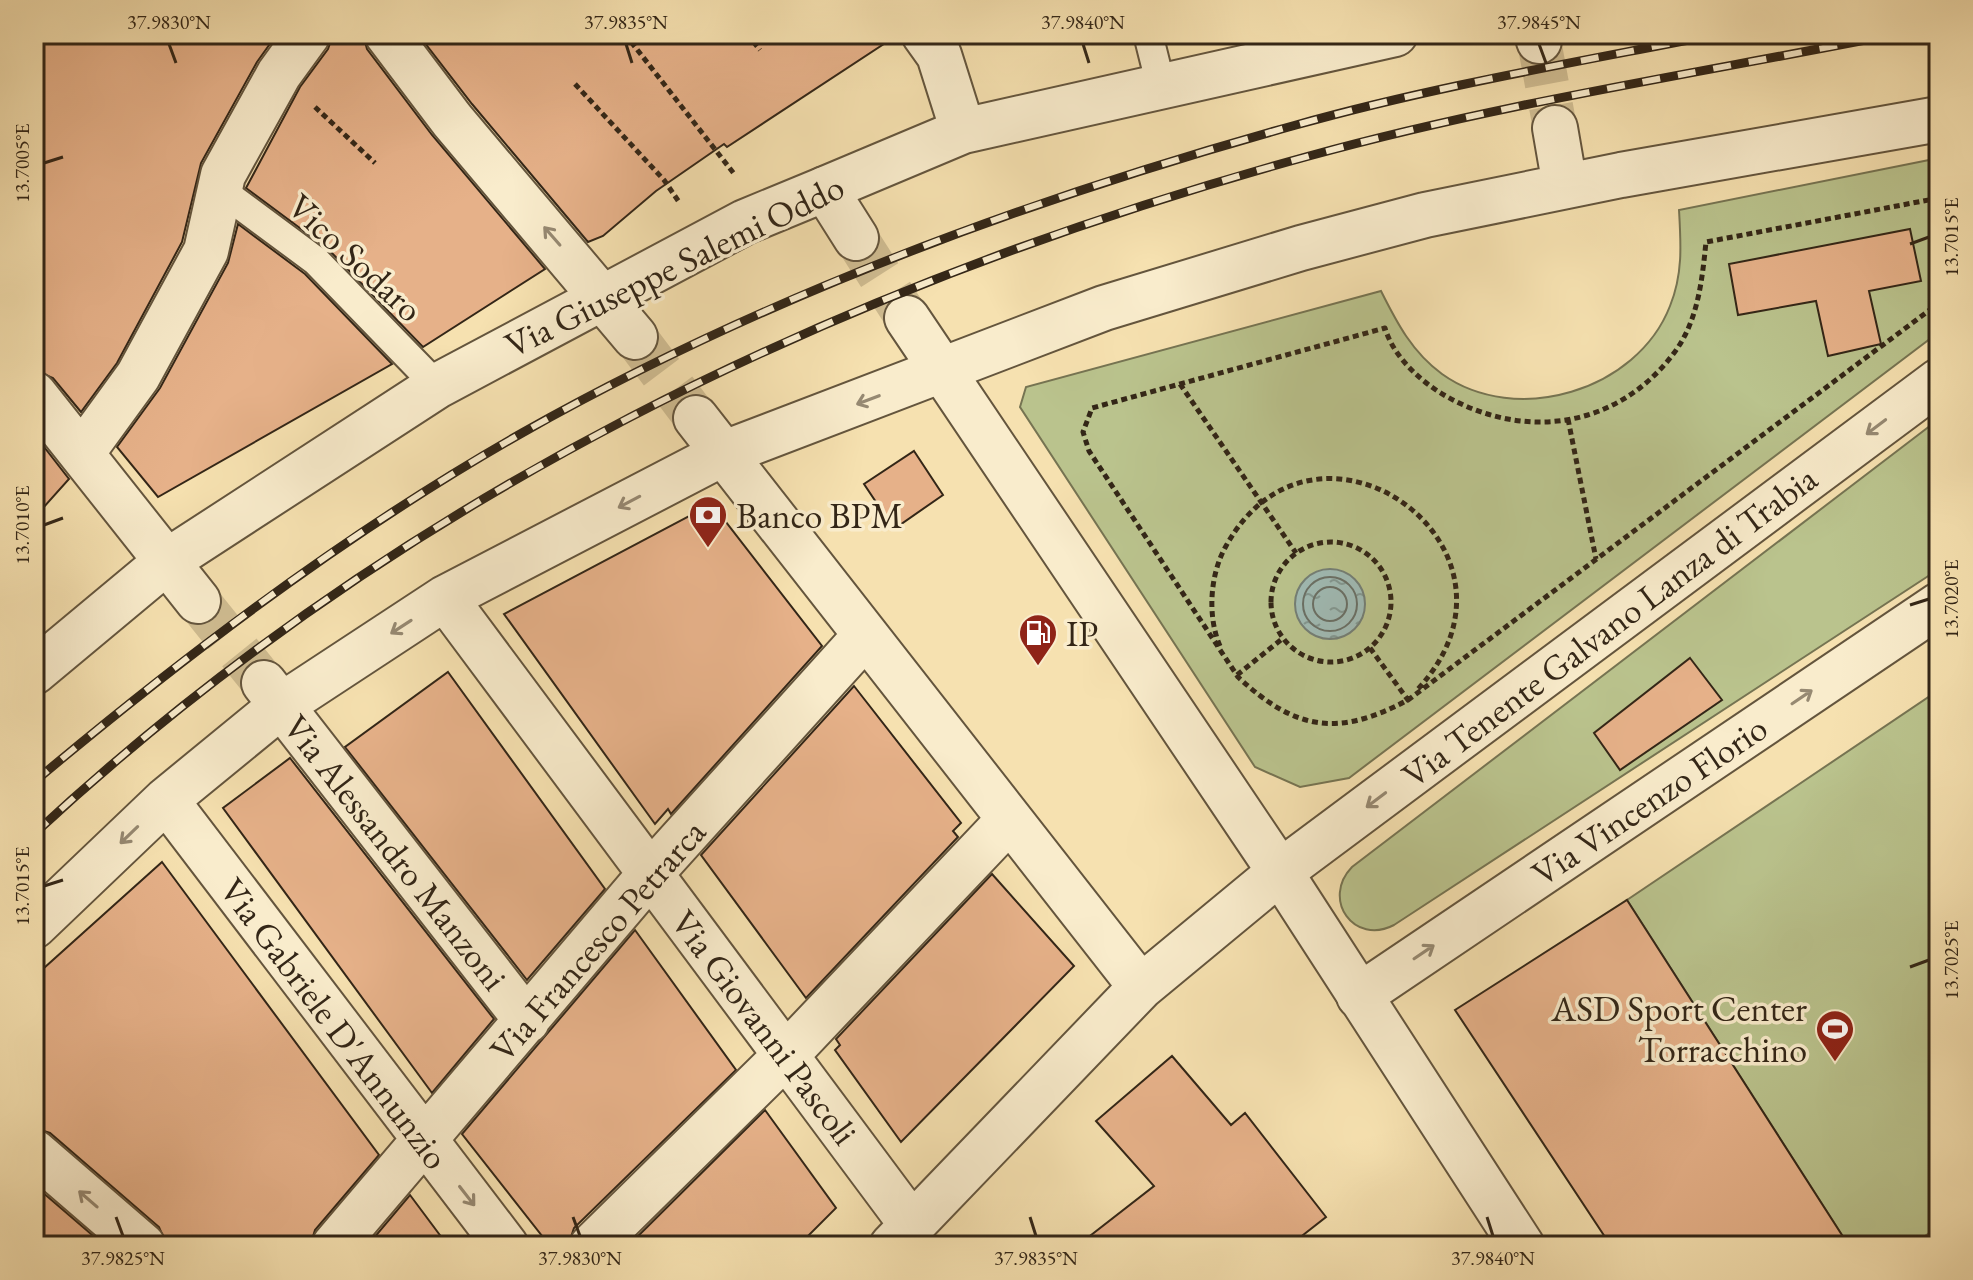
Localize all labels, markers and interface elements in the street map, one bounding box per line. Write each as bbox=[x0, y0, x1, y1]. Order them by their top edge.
text: 37.9830°N bbox=[127, 9, 211, 35]
text: 37.9835°N bbox=[584, 9, 668, 35]
text: 37.9840°N bbox=[1041, 9, 1125, 35]
text: 37.9845°N bbox=[1497, 9, 1581, 35]
text: 13.7005°E bbox=[9, 123, 35, 203]
street label: Via Giuseppe Salemi Oddo bbox=[497, 163, 852, 368]
street label: Vico Sodaro bbox=[278, 183, 433, 332]
text: 13.7015°E bbox=[1938, 197, 1964, 277]
one-way arrow bbox=[543, 226, 561, 247]
one-way arrow bbox=[856, 394, 881, 408]
one-way arrow bbox=[1866, 419, 1888, 436]
street label: Via Tenente Galvano Lanza di Trabia bbox=[1392, 454, 1827, 798]
text: 13.7010°E bbox=[9, 485, 35, 565]
place label: Banco BPM bbox=[736, 492, 903, 539]
one-way arrow bbox=[618, 494, 642, 510]
bank icon: Banco BPM bbox=[687, 494, 729, 549]
text: 13.7020°E bbox=[1938, 559, 1964, 639]
place label: IP bbox=[1066, 610, 1098, 657]
fuel station icon: IP bbox=[1017, 612, 1059, 667]
one-way arrow bbox=[391, 618, 413, 635]
one-way arrow bbox=[1790, 689, 1813, 705]
street label: Via Vincenzo Florio bbox=[1522, 704, 1776, 897]
street label: Via Alessandro Manzoni bbox=[273, 705, 518, 1000]
one-way arrow bbox=[1366, 791, 1387, 808]
street label: Via Francesco Petrarca bbox=[479, 809, 716, 1071]
one-way arrow bbox=[119, 826, 139, 845]
text: 13.7015°E bbox=[9, 846, 35, 926]
street label: Via Gabriele D'Annunzio bbox=[210, 868, 460, 1178]
street label: Via Giovanni Pascoli bbox=[661, 900, 868, 1154]
text: 13.7025°E bbox=[1938, 920, 1964, 1000]
one-way arrow bbox=[1412, 944, 1435, 960]
place label: ASD Sport Center Torracchino bbox=[1550, 985, 1807, 1073]
sports icon: ASD Sport Center Torracchino bbox=[1814, 1008, 1856, 1063]
one-way arrow bbox=[459, 1185, 476, 1207]
one-way arrow bbox=[79, 1190, 99, 1208]
text: 37.9825°N bbox=[81, 1245, 165, 1271]
text: 37.9830°N bbox=[538, 1245, 622, 1271]
text: 37.9835°N bbox=[994, 1245, 1078, 1271]
text: 37.9840°N bbox=[1451, 1245, 1535, 1271]

